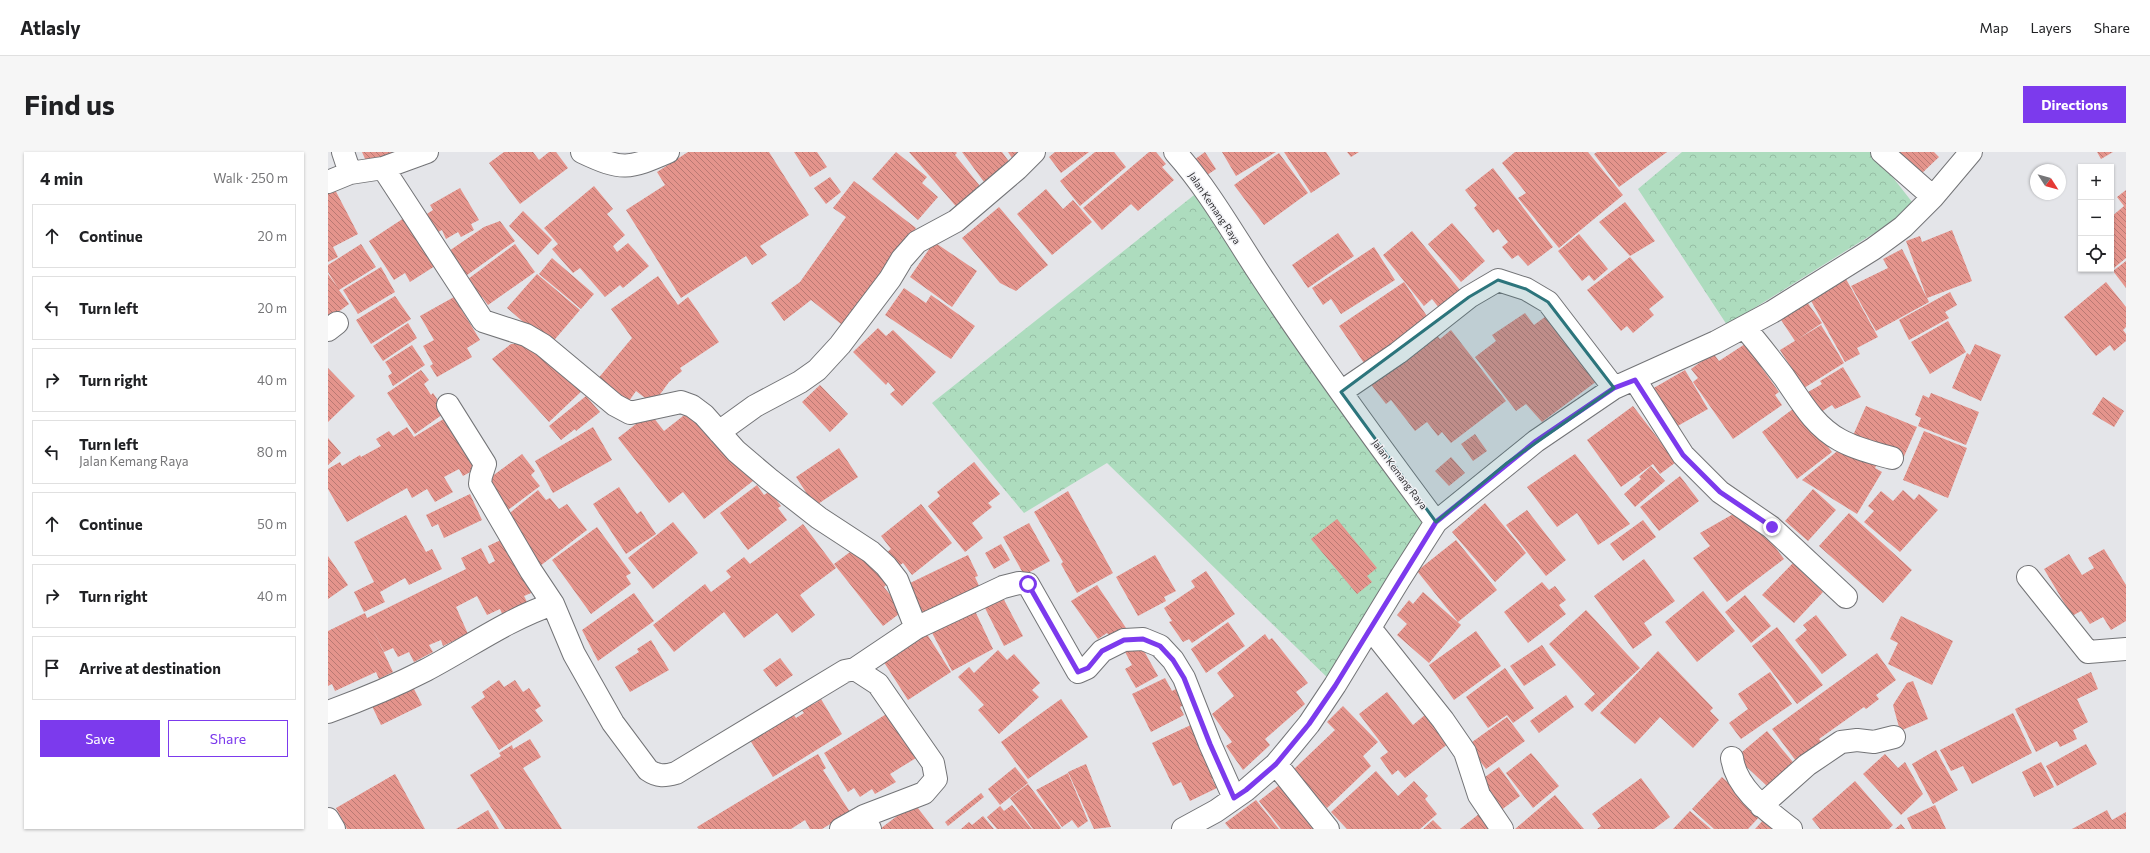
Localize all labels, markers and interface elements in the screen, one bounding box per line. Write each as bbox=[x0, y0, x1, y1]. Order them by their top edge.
text: Atlasly bbox=[20, 16, 81, 39]
text: Map bbox=[1980, 19, 2008, 36]
text: Layers bbox=[2030, 19, 2072, 36]
text: Share bbox=[2094, 19, 2130, 36]
button: Directions bbox=[2023, 86, 2126, 123]
text: Find us bbox=[24, 87, 115, 121]
north arrow bbox=[2030, 164, 2066, 200]
map controls bbox=[2078, 164, 2114, 272]
button: + bbox=[2078, 164, 2114, 200]
text: 4 min bbox=[40, 168, 83, 189]
text: Walk · 250 m bbox=[213, 170, 288, 186]
street label: Jalan Kemang Raya bbox=[1186, 170, 1244, 246]
button: − bbox=[2078, 200, 2114, 236]
icon: ahead bbox=[41, 225, 63, 247]
text: Continue bbox=[79, 227, 143, 245]
text: 20 m bbox=[258, 228, 287, 244]
button: locate bbox=[2078, 236, 2114, 272]
icon: left bbox=[41, 297, 63, 319]
text: Turn left bbox=[79, 299, 138, 317]
text: 20 m bbox=[258, 300, 287, 316]
icon: right bbox=[41, 369, 63, 391]
text: Turn right bbox=[79, 371, 148, 389]
text: 40 m bbox=[257, 372, 287, 388]
text: Turn left bbox=[79, 435, 138, 453]
street label: Jalan Kemang Raya bbox=[1370, 437, 1430, 511]
icon: left bbox=[41, 441, 63, 463]
text: 80 m bbox=[257, 444, 287, 460]
text: Jalan Kemang Raya bbox=[79, 453, 189, 469]
icon: ahead bbox=[41, 513, 63, 535]
text: Continue bbox=[79, 515, 143, 533]
text: 50 m bbox=[257, 516, 287, 532]
route end bbox=[1763, 518, 1781, 536]
route start bbox=[1019, 575, 1037, 593]
icon: right bbox=[41, 585, 63, 607]
text: Turn right bbox=[79, 587, 148, 605]
text: 40 m bbox=[257, 588, 287, 604]
icon: arrive bbox=[41, 657, 63, 679]
text: Arrive at destination bbox=[79, 659, 221, 677]
button: Save bbox=[40, 720, 160, 757]
button: Share bbox=[168, 720, 288, 757]

